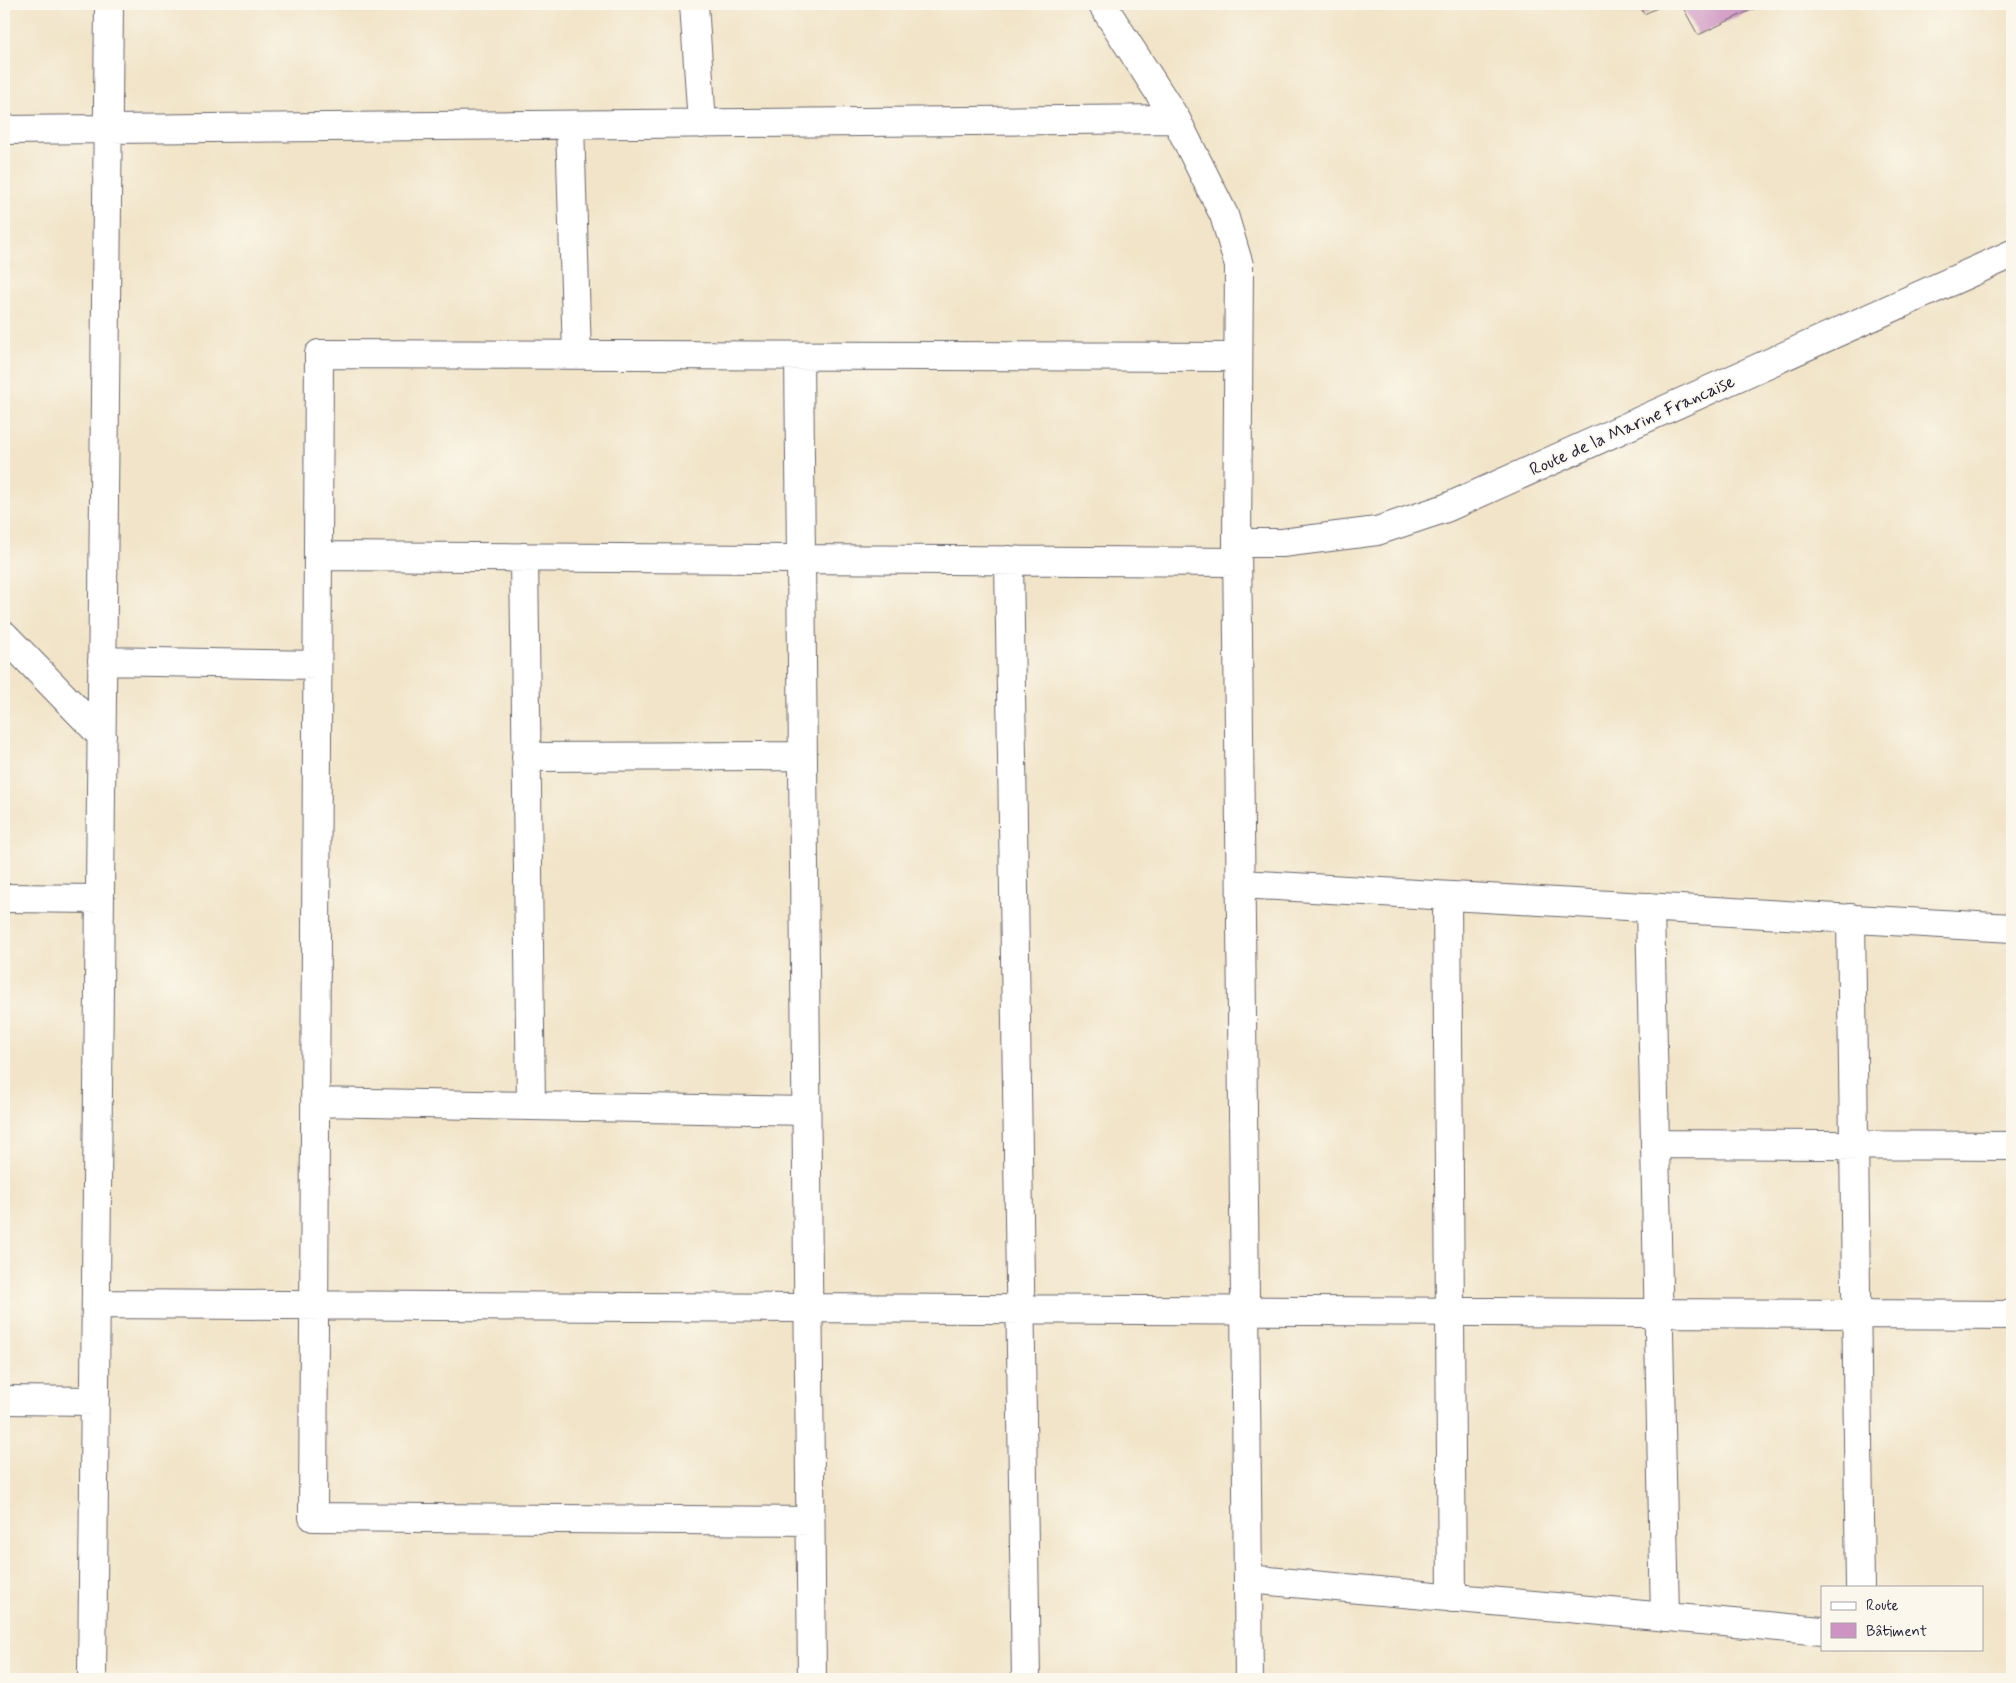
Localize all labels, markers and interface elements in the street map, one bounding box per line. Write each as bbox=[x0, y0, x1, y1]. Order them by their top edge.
street label: Route de la Marine Francaise bbox=[1526, 370, 1739, 482]
legend bbox=[1821, 1586, 1984, 1650]
text: Route bbox=[1866, 1596, 1899, 1616]
text: Bâtiment bbox=[1866, 1622, 1927, 1642]

